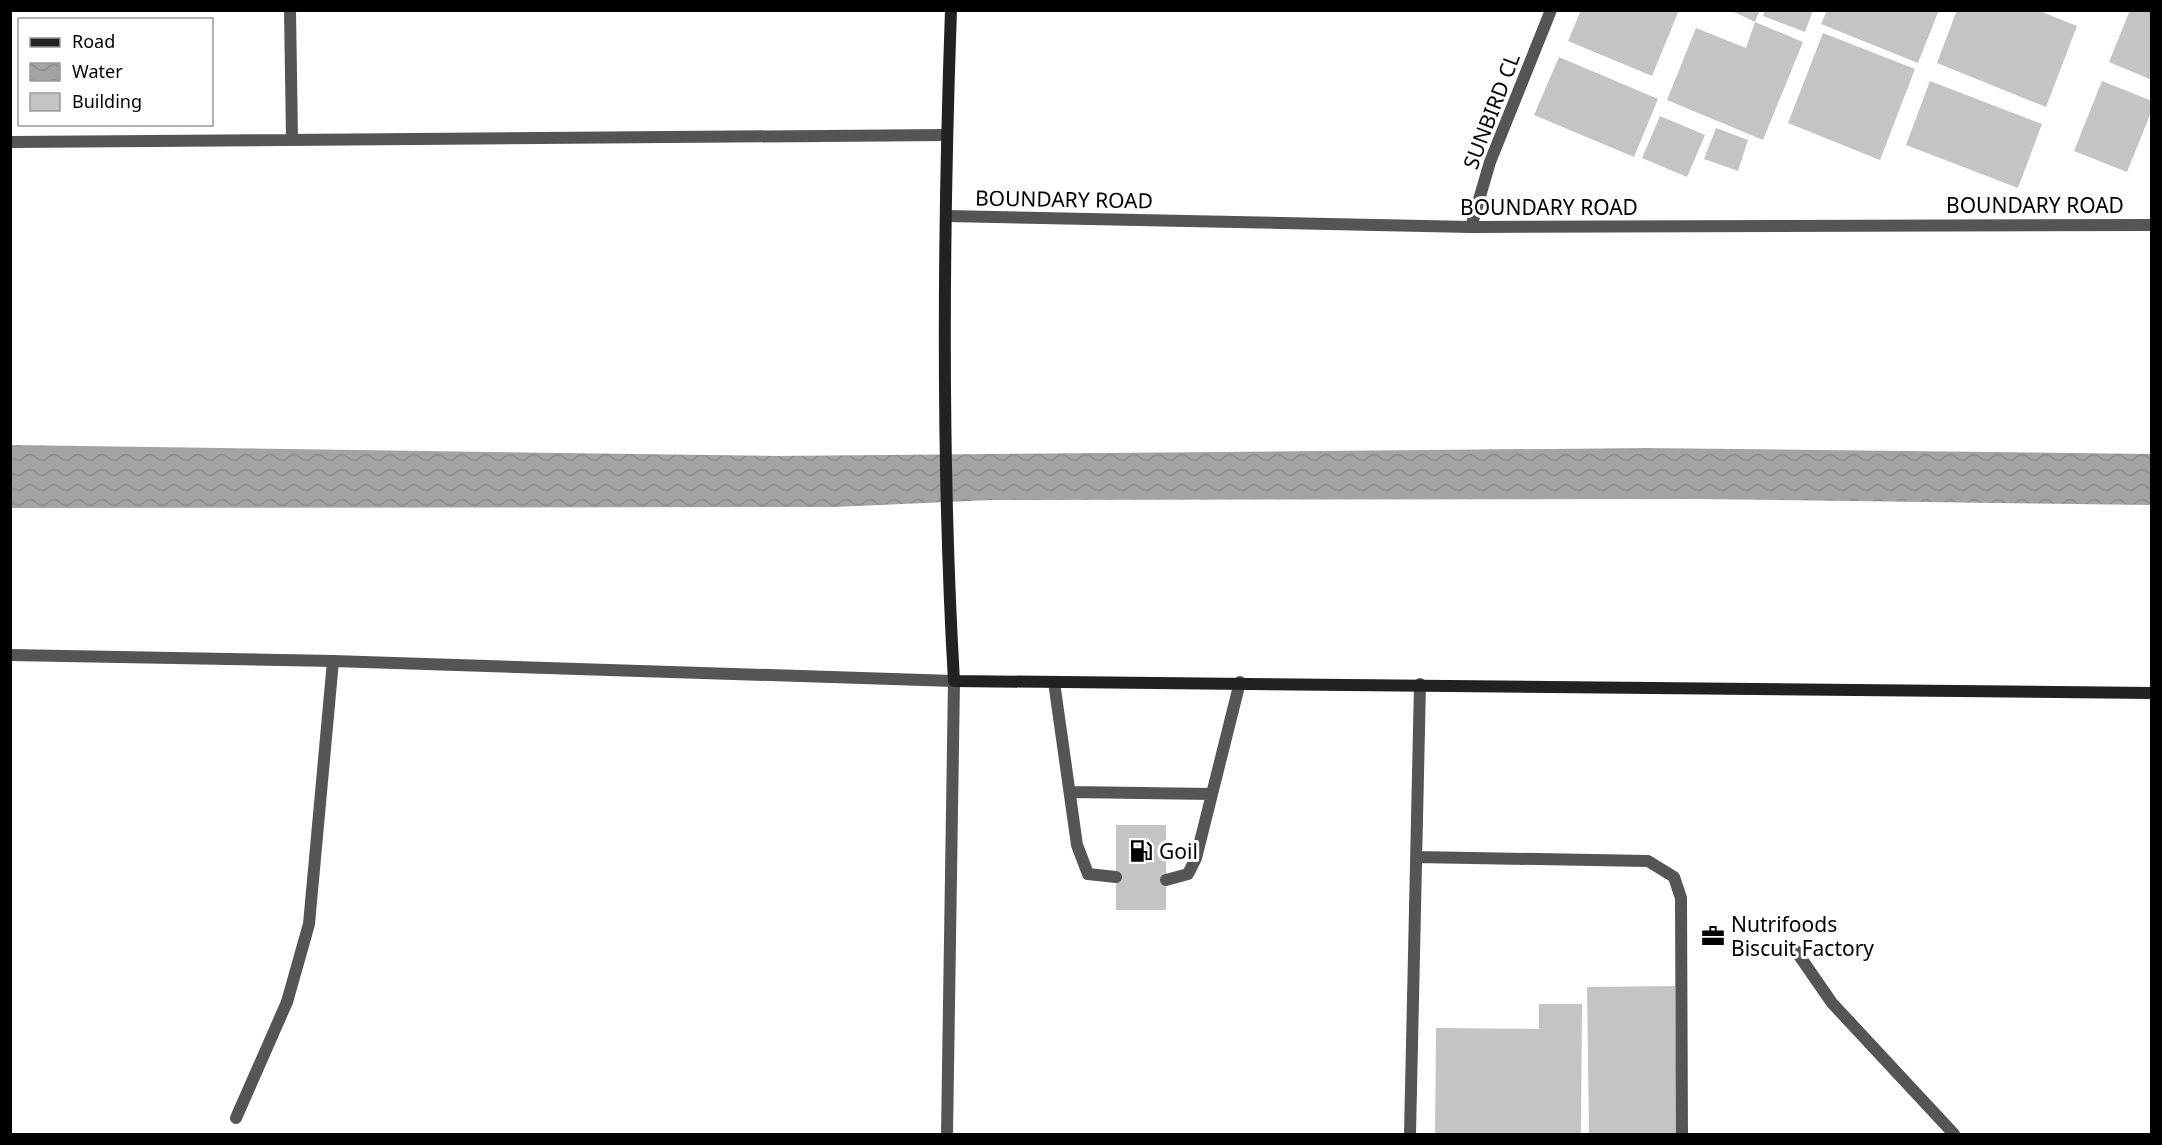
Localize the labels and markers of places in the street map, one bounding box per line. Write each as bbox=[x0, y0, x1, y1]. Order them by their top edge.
place label: Goil bbox=[1159, 837, 1198, 865]
fuel station icon: Goil bbox=[1128, 838, 1154, 864]
place label: Nutrifoods Biscuit Factory bbox=[1731, 910, 1874, 962]
office icon: Nutrifoods Biscuit Factory bbox=[1700, 923, 1726, 949]

